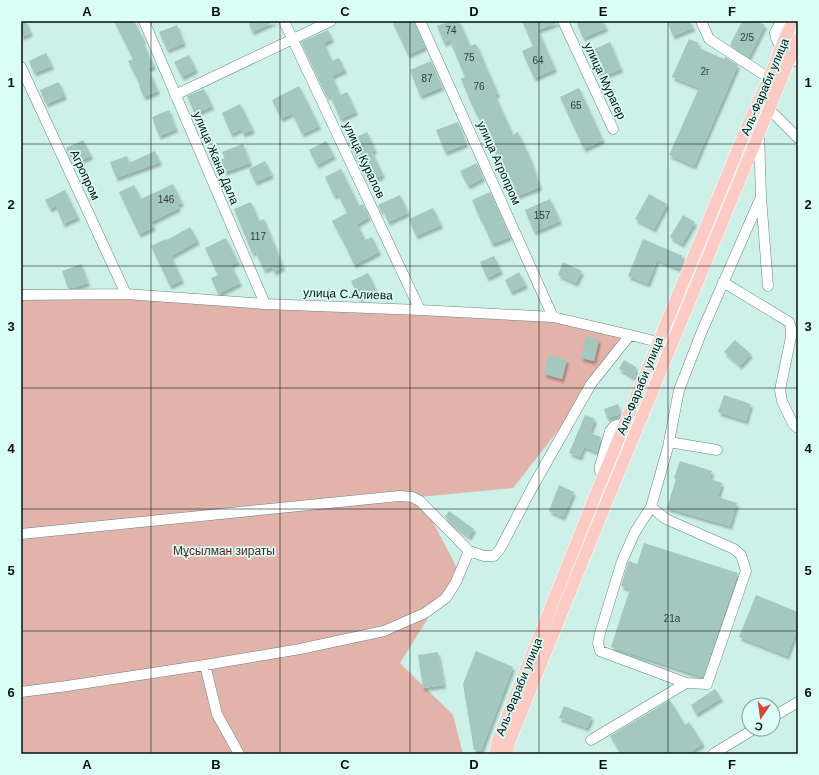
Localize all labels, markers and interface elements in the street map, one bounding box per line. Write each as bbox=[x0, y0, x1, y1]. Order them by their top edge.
text: A bbox=[82, 4, 92, 19]
text: B bbox=[211, 4, 221, 19]
text: C bbox=[340, 4, 350, 19]
text: D bbox=[469, 4, 479, 19]
text: E bbox=[599, 4, 608, 19]
text: F bbox=[728, 4, 736, 19]
house number: 74 bbox=[445, 25, 457, 36]
house number: 2/5 bbox=[740, 32, 754, 43]
street label: Аль-Фараби улица bbox=[738, 36, 792, 138]
street label: улица Мурагер bbox=[581, 40, 629, 122]
house number: 75 bbox=[463, 52, 475, 63]
house number: 64 bbox=[532, 55, 544, 66]
house number: 2г bbox=[700, 66, 710, 77]
house number: 87 bbox=[421, 73, 433, 84]
text: 1 bbox=[7, 75, 15, 90]
text: 1 bbox=[804, 75, 812, 90]
house number: 76 bbox=[473, 81, 485, 92]
house number: 65 bbox=[570, 100, 582, 111]
street label: улица Жана Дала bbox=[190, 110, 242, 207]
street label: улица Агропром bbox=[474, 119, 524, 207]
street label: улица Куралов bbox=[340, 120, 388, 200]
street label: Агропром bbox=[67, 148, 103, 202]
house number: 146 bbox=[158, 194, 175, 205]
text: 2 bbox=[7, 197, 15, 212]
text: 2 bbox=[804, 197, 812, 212]
house number: 157 bbox=[534, 210, 551, 221]
house number: 117 bbox=[250, 231, 266, 242]
street label: улица С.Алиева bbox=[303, 285, 393, 303]
text: 3 bbox=[7, 319, 15, 334]
text: 3 bbox=[804, 319, 812, 334]
street label: Аль-Фараби улица bbox=[614, 335, 666, 437]
text: 4 bbox=[7, 441, 15, 456]
text: 4 bbox=[804, 441, 812, 456]
park label: Мұсылман зираты bbox=[173, 544, 275, 558]
text: 5 bbox=[7, 563, 15, 578]
text: 5 bbox=[804, 563, 812, 578]
house number: 21а bbox=[664, 613, 681, 624]
street label: Аль-Фараби улица bbox=[493, 636, 545, 738]
text: 6 bbox=[7, 685, 15, 700]
text: 6 bbox=[804, 685, 812, 700]
north arrow bbox=[741, 697, 781, 737]
text: С bbox=[753, 720, 764, 733]
text: A bbox=[82, 757, 92, 772]
text: B bbox=[211, 757, 221, 772]
text: C bbox=[340, 757, 350, 772]
text: D bbox=[469, 757, 479, 772]
text: E bbox=[599, 757, 608, 772]
text: F bbox=[728, 757, 736, 772]

